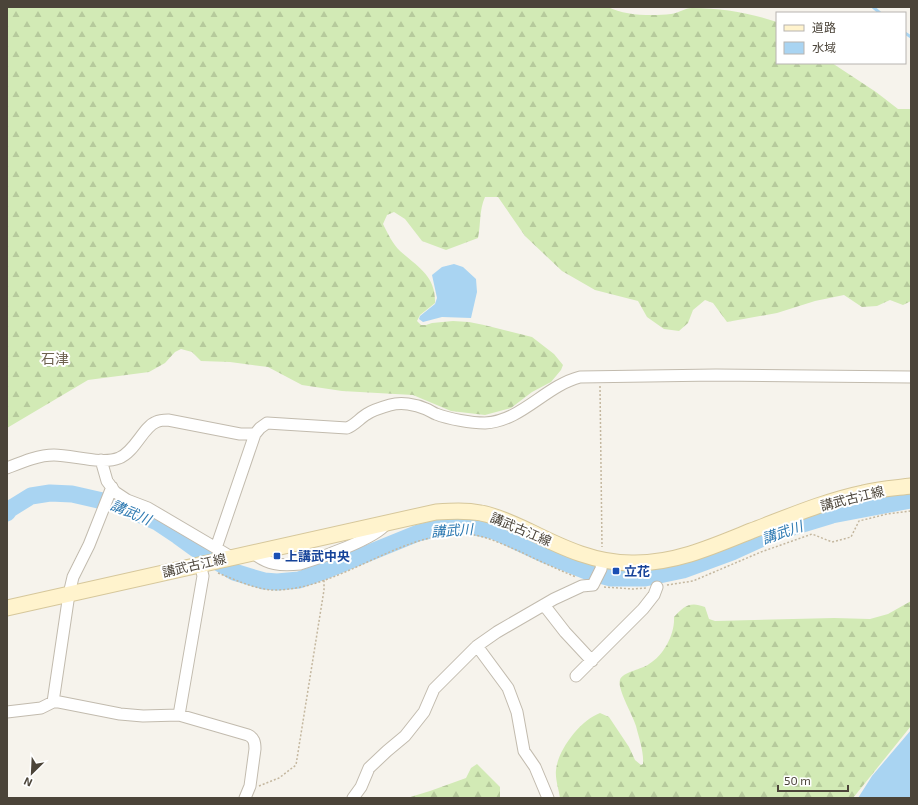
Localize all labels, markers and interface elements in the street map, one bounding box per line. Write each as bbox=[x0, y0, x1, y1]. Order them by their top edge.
legend bbox=[776, 12, 906, 64]
text: 道路 bbox=[812, 20, 836, 34]
text: 水域 bbox=[812, 40, 836, 54]
district label: 石津 bbox=[41, 350, 69, 367]
street label: 講武古江線 bbox=[819, 482, 885, 514]
water label: 講武川 bbox=[108, 496, 155, 529]
street label: 講武古江線 bbox=[488, 509, 554, 549]
water label: 講武川 bbox=[759, 516, 807, 547]
water label: 講武川 bbox=[430, 520, 476, 540]
place label: 上講武中央 bbox=[285, 548, 350, 564]
street label: 講武古江線 bbox=[161, 550, 227, 580]
marker: 上講武中央 bbox=[272, 551, 282, 561]
place label: 立花 bbox=[624, 563, 650, 579]
marker: 立花 bbox=[611, 566, 621, 576]
north arrow bbox=[12, 753, 52, 793]
scale bar bbox=[778, 767, 848, 793]
text: 50 m bbox=[784, 773, 811, 787]
text: N bbox=[21, 775, 34, 790]

